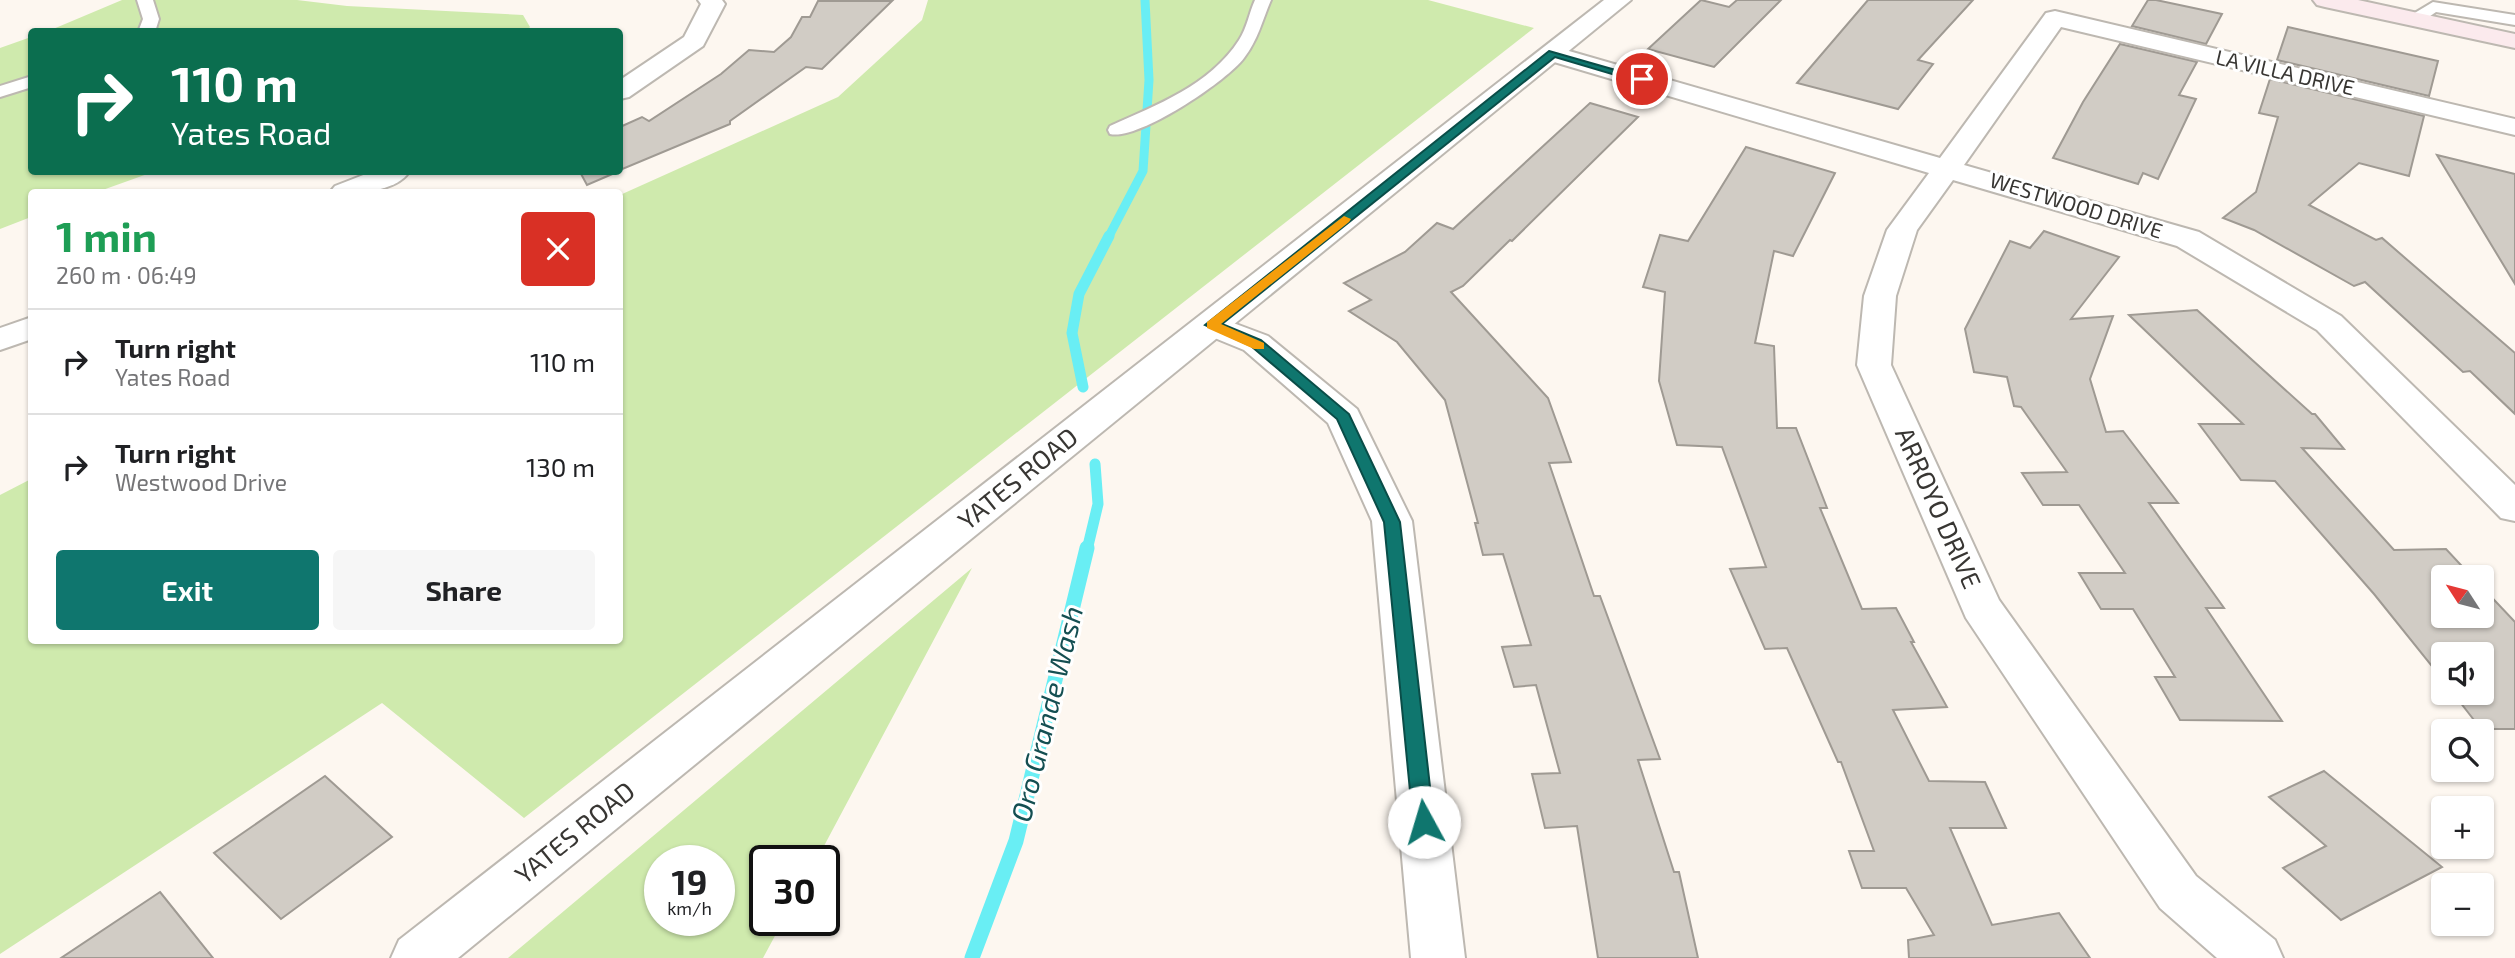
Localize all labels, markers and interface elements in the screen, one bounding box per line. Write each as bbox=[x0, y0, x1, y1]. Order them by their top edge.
street label: LA VILLA DRIVE bbox=[2214, 43, 2357, 100]
pin bbox=[1612, 49, 1672, 109]
text: 110 m bbox=[171, 53, 298, 112]
icon: right bbox=[56, 56, 147, 147]
icon: arrive bbox=[1623, 60, 1661, 98]
text: Yates Road bbox=[171, 113, 331, 151]
street label: WESTWOOD DRIVE bbox=[1987, 166, 2166, 243]
text: 1 min bbox=[56, 210, 157, 260]
button: close bbox=[521, 212, 595, 286]
text: 260 m · 06:49 bbox=[56, 261, 197, 289]
text: Turn right bbox=[115, 332, 236, 363]
icon: right bbox=[56, 343, 94, 381]
text: 110 m bbox=[530, 346, 595, 377]
text: Yates Road bbox=[115, 363, 230, 391]
street label: YATES ROAD bbox=[951, 420, 1083, 535]
street label: ARROYO DRIVE bbox=[1890, 422, 1989, 593]
text: Turn right bbox=[115, 437, 236, 468]
icon: right bbox=[56, 448, 94, 486]
text: 130 m bbox=[526, 451, 595, 482]
text: Westwood Drive bbox=[115, 468, 287, 496]
button: Exit bbox=[56, 550, 319, 630]
button: Share bbox=[333, 550, 595, 630]
north arrow bbox=[2431, 565, 2494, 628]
map controls bbox=[2431, 565, 2494, 936]
water label: Oro Grande Wash bbox=[1003, 602, 1089, 825]
button: sound bbox=[2431, 642, 2494, 705]
button: search bbox=[2431, 719, 2494, 782]
street label: YATES ROAD bbox=[508, 774, 640, 889]
position arrow bbox=[1387, 785, 1461, 859]
button: + bbox=[2431, 796, 2494, 859]
speed limit sign: 30 bbox=[749, 845, 840, 936]
text: 19 bbox=[672, 860, 707, 902]
button: − bbox=[2431, 873, 2494, 936]
text: km/h bbox=[667, 897, 712, 919]

